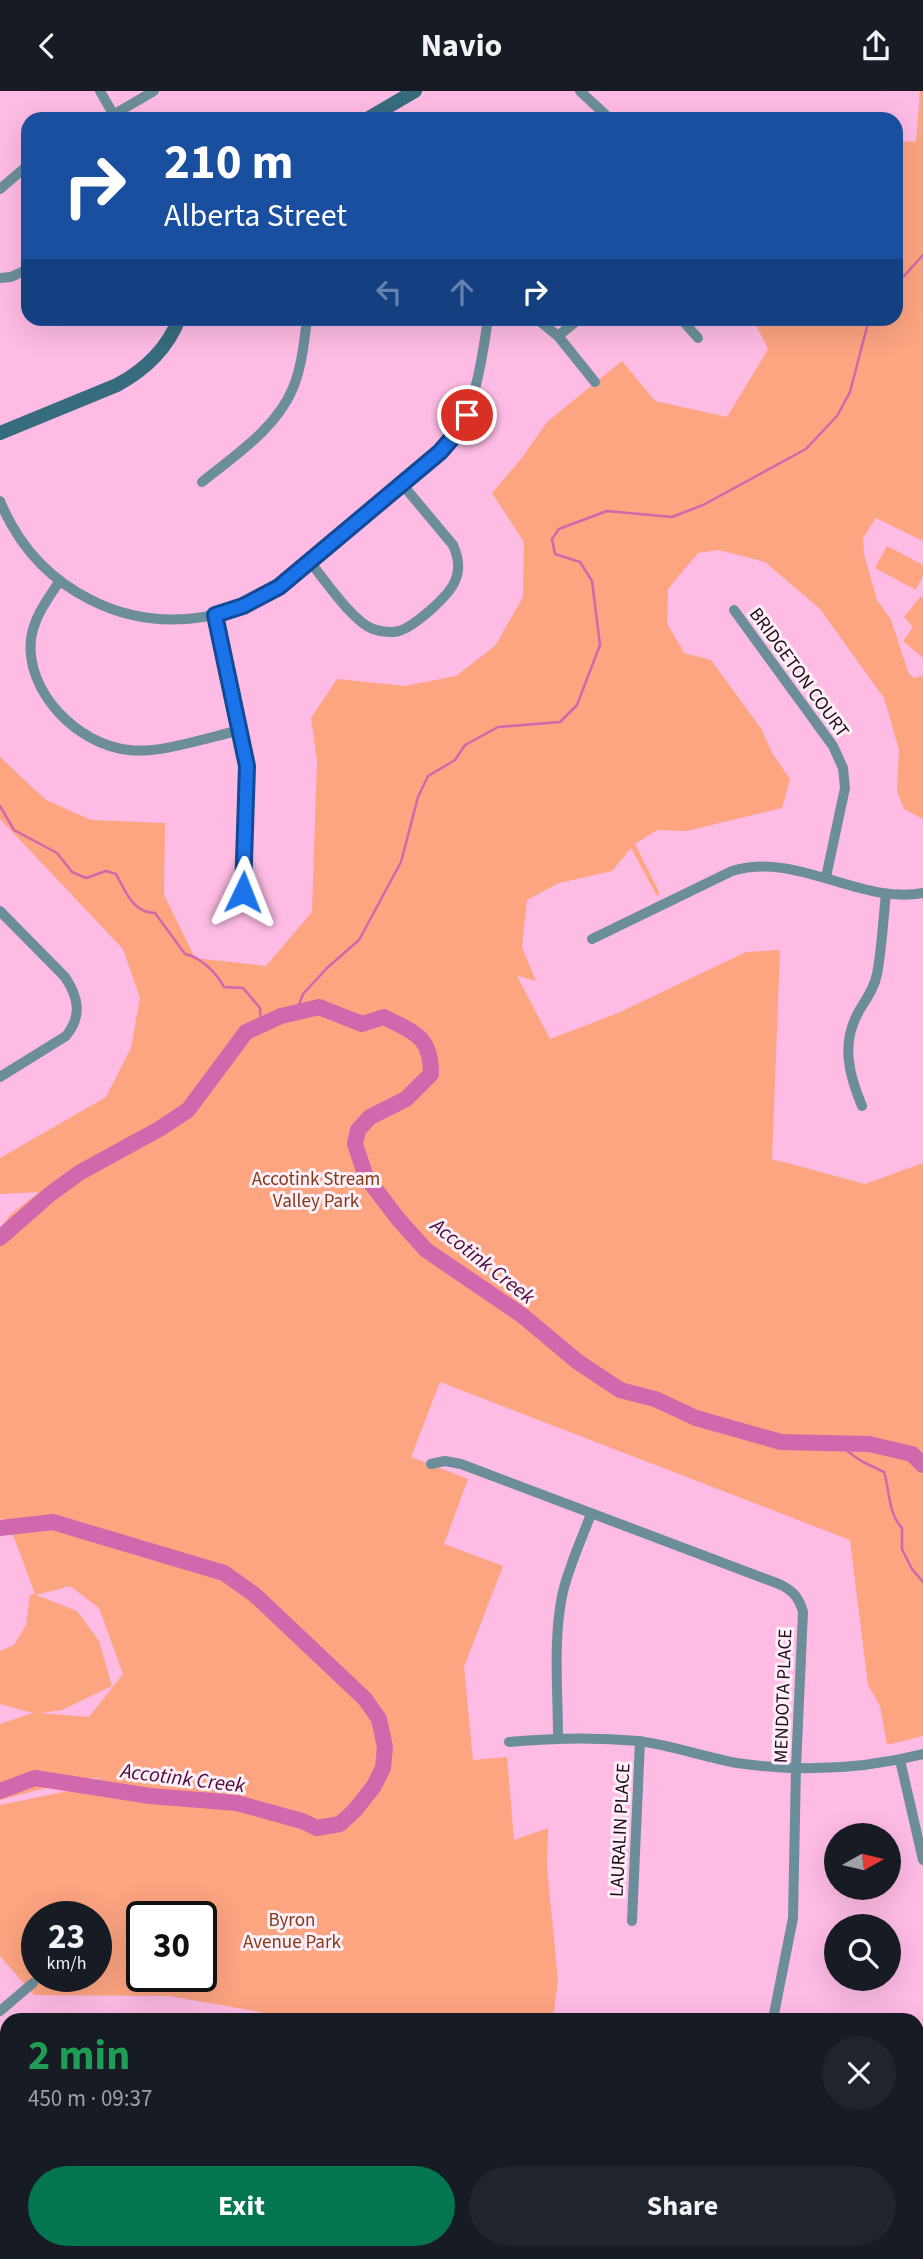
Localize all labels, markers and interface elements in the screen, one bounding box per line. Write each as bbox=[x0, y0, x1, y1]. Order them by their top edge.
text: Navio bbox=[421, 23, 502, 69]
icon: back bbox=[28, 27, 66, 65]
icon: share bbox=[857, 27, 895, 65]
text: 210 m bbox=[164, 128, 293, 198]
icon: right bbox=[49, 140, 140, 231]
text: Alberta Street bbox=[164, 193, 347, 239]
icon: left bbox=[370, 273, 408, 311]
icon: ahead bbox=[443, 273, 481, 311]
icon: right bbox=[516, 273, 554, 311]
pin bbox=[437, 385, 497, 445]
icon: arrive bbox=[448, 396, 486, 434]
street label: BRIDGETON COURT bbox=[742, 602, 855, 743]
position arrow bbox=[206, 855, 280, 929]
park label: Accotink Stream Valley Park bbox=[252, 1166, 380, 1215]
water label: Accotink Creek bbox=[423, 1209, 542, 1312]
street label: MENDOTA PLACE bbox=[768, 1628, 799, 1764]
water label: Accotink Creek bbox=[117, 1755, 248, 1801]
street label: LAURALIN PLACE bbox=[604, 1762, 637, 1898]
north arrow bbox=[824, 1823, 901, 1901]
map controls bbox=[824, 1823, 901, 1991]
speed limit sign: 30 bbox=[126, 1901, 217, 1992]
park label: Byron Avenue Park bbox=[243, 1907, 342, 1956]
text: 23 bbox=[48, 1912, 85, 1962]
button: search bbox=[824, 1914, 901, 1991]
text: km/h bbox=[47, 1951, 86, 1976]
text: 2 min bbox=[28, 2026, 130, 2086]
button: close bbox=[822, 2036, 896, 2110]
text: 450 m · 09:37 bbox=[28, 2082, 152, 2115]
button: Exit bbox=[28, 2166, 455, 2246]
button: Share bbox=[469, 2166, 896, 2246]

